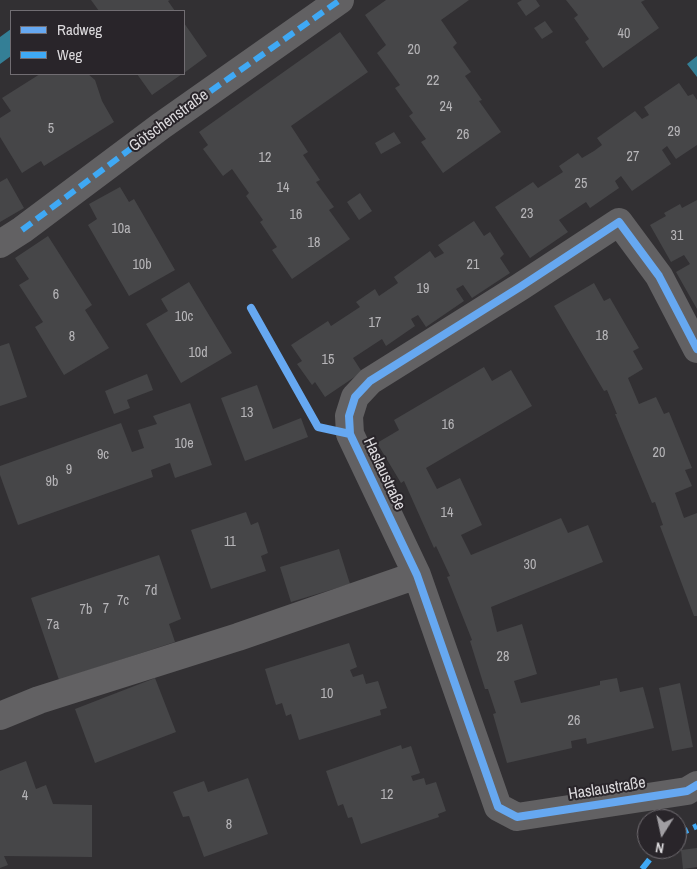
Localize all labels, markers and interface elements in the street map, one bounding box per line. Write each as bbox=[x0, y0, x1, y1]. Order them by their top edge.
legend bbox=[10, 10, 185, 75]
text: Radweg bbox=[57, 19, 102, 40]
house number: 40 bbox=[618, 26, 630, 42]
house number: 20 bbox=[408, 42, 420, 58]
text: Weg bbox=[57, 44, 82, 65]
house number: 22 bbox=[427, 73, 439, 89]
street label: Götschenstraße bbox=[126, 86, 212, 156]
house number: 24 bbox=[440, 99, 452, 115]
house number: 5 bbox=[48, 121, 54, 137]
house number: 29 bbox=[668, 124, 680, 140]
house number: 26 bbox=[457, 127, 469, 143]
house number: 27 bbox=[627, 149, 639, 165]
house number: 12 bbox=[259, 150, 271, 166]
house number: 25 bbox=[575, 176, 587, 192]
house number: 14 bbox=[277, 180, 289, 196]
house number: 23 bbox=[521, 206, 533, 222]
house number: 16 bbox=[290, 207, 302, 223]
house number: 10a bbox=[111, 221, 131, 237]
house number: 31 bbox=[671, 228, 683, 244]
house number: 18 bbox=[308, 235, 320, 251]
house number: 10b bbox=[132, 257, 152, 273]
house number: 21 bbox=[467, 257, 479, 273]
house number: 19 bbox=[417, 281, 429, 297]
house number: 6 bbox=[53, 287, 59, 303]
house number: 10c bbox=[175, 309, 193, 325]
house number: 17 bbox=[369, 315, 381, 331]
house number: 18 bbox=[596, 328, 608, 344]
house number: 8 bbox=[69, 329, 75, 345]
house number: 10d bbox=[188, 345, 208, 361]
house number: 15 bbox=[322, 352, 334, 368]
house number: 13 bbox=[241, 405, 253, 421]
house number: 16 bbox=[442, 417, 454, 433]
street label: Haslaustraße bbox=[359, 435, 409, 513]
house number: 10e bbox=[174, 436, 194, 452]
house number: 20 bbox=[653, 445, 665, 461]
house number: 9c bbox=[97, 447, 109, 463]
house number: 9 bbox=[66, 462, 72, 478]
house number: 9b bbox=[46, 474, 58, 490]
house number: 14 bbox=[441, 505, 453, 521]
house number: 11 bbox=[224, 534, 236, 550]
house number: 30 bbox=[524, 557, 536, 573]
house number: 7d bbox=[145, 583, 157, 599]
house number: 7c bbox=[117, 593, 129, 609]
house number: 7 bbox=[103, 601, 109, 617]
house number: 7b bbox=[80, 602, 92, 618]
house number: 7a bbox=[47, 617, 59, 633]
house number: 28 bbox=[497, 649, 509, 665]
house number: 10 bbox=[321, 686, 333, 702]
house number: 26 bbox=[568, 713, 580, 729]
street label: Haslaustraße bbox=[567, 773, 647, 805]
house number: 12 bbox=[381, 787, 393, 803]
house number: 4 bbox=[22, 788, 28, 804]
north arrow bbox=[637, 809, 687, 859]
house number: 8 bbox=[226, 817, 232, 833]
text: N bbox=[654, 838, 665, 857]

